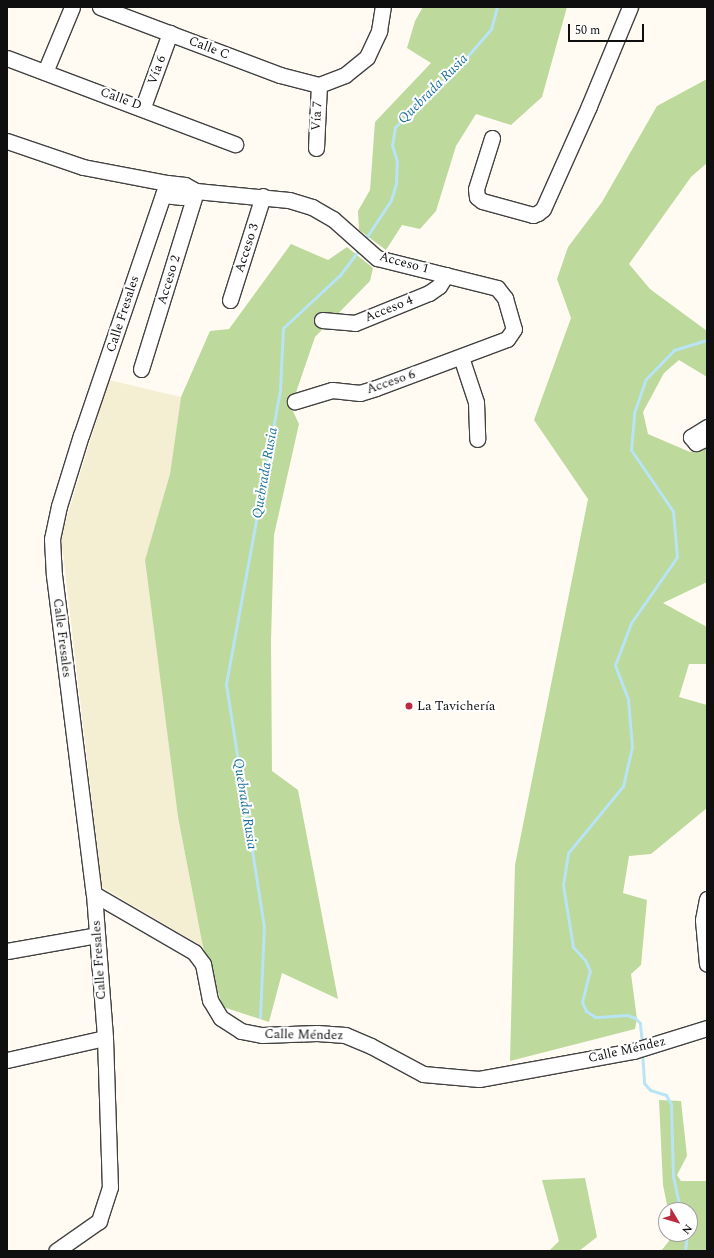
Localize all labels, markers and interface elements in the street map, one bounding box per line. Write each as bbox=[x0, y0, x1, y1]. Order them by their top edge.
scale bar bbox=[570, 16, 646, 42]
text: 50 m bbox=[575, 21, 600, 40]
street label: Calle C bbox=[186, 33, 232, 63]
water label: Quebrada Rusia bbox=[394, 50, 472, 128]
street label: Vía 6 bbox=[145, 53, 169, 87]
street label: Calle D bbox=[98, 84, 144, 114]
street label: Vía 7 bbox=[308, 101, 326, 131]
street label: Acceso 3 bbox=[232, 222, 262, 274]
street label: Acceso 1 bbox=[378, 249, 430, 277]
street label: Acceso 2 bbox=[154, 254, 184, 306]
street label: Calle Fresales bbox=[103, 274, 143, 354]
street label: Acceso 4 bbox=[363, 292, 415, 326]
street label: Acceso 6 bbox=[365, 366, 417, 398]
water label: Quebrada Rusia bbox=[249, 426, 281, 520]
street label: Calle Fresales bbox=[49, 598, 75, 678]
place label: La Tavichería bbox=[417, 698, 495, 714]
marker: La Tavichería bbox=[404, 701, 414, 711]
water label: Quebrada Rusia bbox=[229, 757, 261, 851]
street label: Calle Fresales bbox=[88, 920, 110, 1000]
street label: Calle Méndez bbox=[264, 1027, 344, 1043]
street label: Calle Méndez bbox=[587, 1034, 667, 1066]
north arrow bbox=[658, 1202, 698, 1242]
text: N bbox=[678, 1220, 697, 1238]

